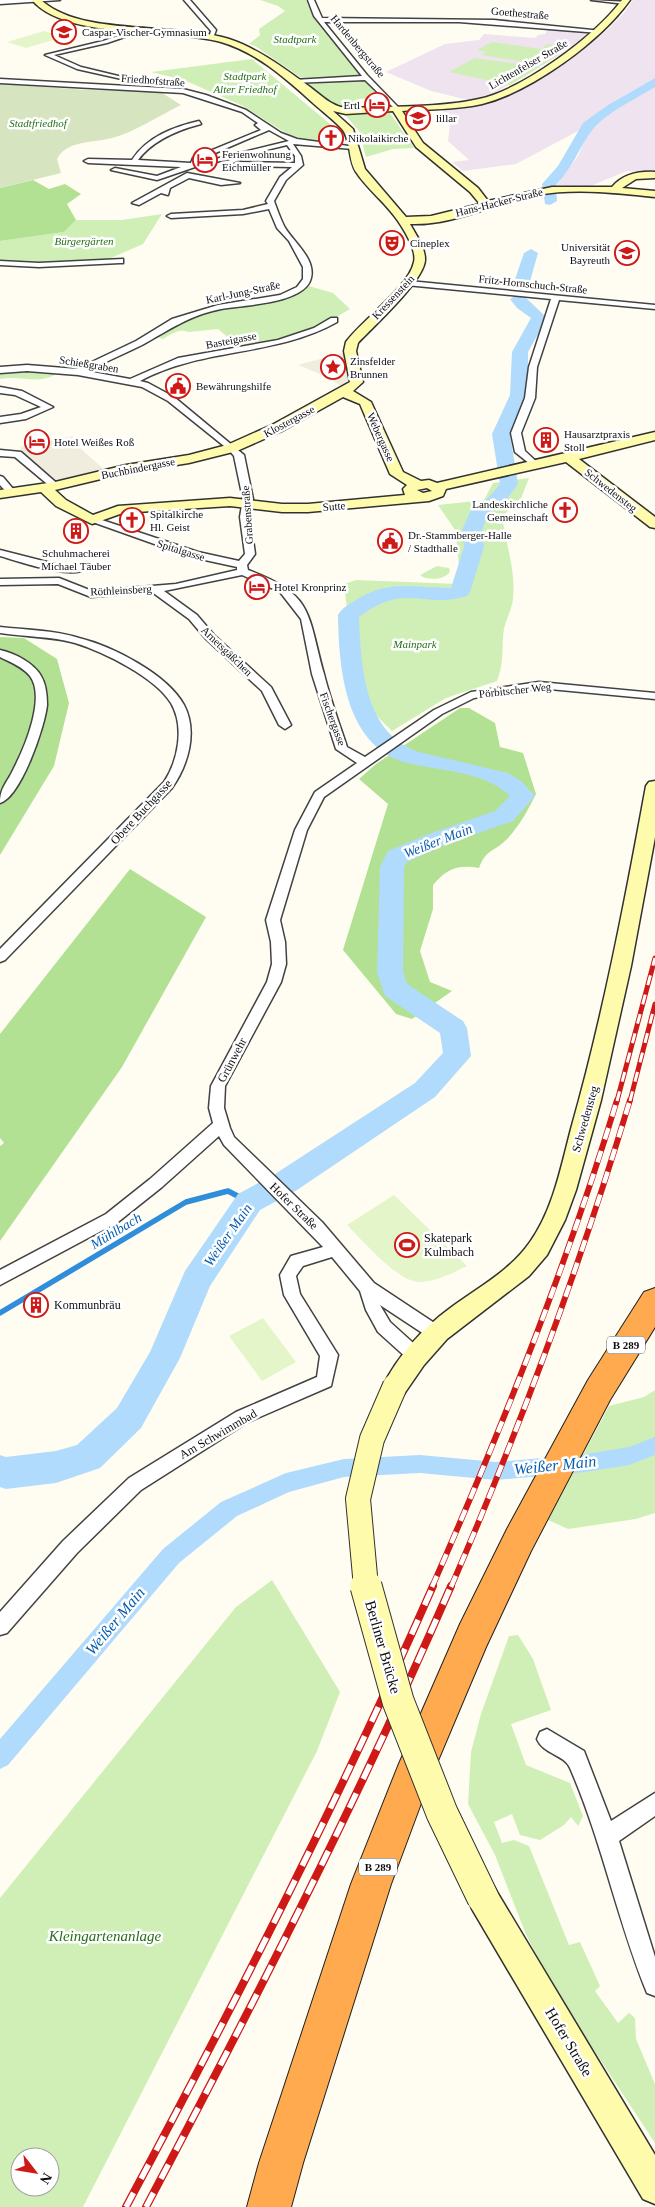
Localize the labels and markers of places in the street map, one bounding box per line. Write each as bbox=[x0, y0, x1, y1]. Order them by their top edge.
school or university icon: Caspar-Vischer-Gymnasium bbox=[51, 19, 77, 45]
place label: Caspar-Vischer-Gymnasium bbox=[82, 26, 207, 38]
hotel icon: Ertl bbox=[364, 92, 390, 118]
place label: Ertl bbox=[344, 99, 360, 111]
school or university icon: lillar bbox=[405, 105, 431, 131]
place label: lillar bbox=[436, 112, 457, 124]
church icon: Nikolaikirche bbox=[318, 125, 344, 151]
place label: Nikolaikirche bbox=[348, 132, 409, 144]
hotel icon: Ferienwohnung Eichmüller bbox=[192, 147, 218, 173]
place label: Ferienwohnung Eichmüller bbox=[222, 148, 292, 173]
theatre icon: Cineplex bbox=[379, 230, 405, 256]
place label: Cineplex bbox=[410, 237, 450, 249]
school or university icon: Universität Bayreuth bbox=[614, 240, 640, 266]
place label: Universität Bayreuth bbox=[561, 241, 610, 266]
place icon: Zinsfelder Brunnen bbox=[320, 354, 346, 380]
place label: Zinsfelder Brunnen bbox=[350, 355, 396, 380]
public building icon: Bewährungshilfe bbox=[165, 373, 191, 399]
place label: Bewährungshilfe bbox=[196, 380, 271, 392]
building icon: Hausarztpraxis Stoll bbox=[533, 427, 559, 453]
place label: Hausarztpraxis Stoll bbox=[564, 428, 630, 453]
hotel icon: Hotel Weißes Roß bbox=[24, 429, 50, 455]
place label: Hotel Weißes Roß bbox=[54, 436, 135, 448]
church icon: Landeskirchliche Gemeinschaft bbox=[552, 497, 578, 523]
place label: Landeskirchliche Gemeinschaft bbox=[472, 498, 548, 523]
church icon: Spitalkirche Hl. Geist bbox=[119, 507, 145, 533]
place label: Spitalkirche Hl. Geist bbox=[150, 508, 203, 533]
building icon: Schuhmacherei Michael Täuber bbox=[63, 518, 89, 544]
public building icon: Dr.-Stammberger-Halle / Stadthalle bbox=[377, 528, 403, 554]
place label: Dr.-Stammberger-Halle / Stadthalle bbox=[408, 529, 512, 554]
place label: Schuhmacherei Michael Täuber bbox=[41, 547, 111, 572]
hotel icon: Hotel Kronprinz bbox=[244, 574, 270, 600]
place label: Hotel Kronprinz bbox=[274, 581, 347, 593]
place label: Skatepark Kulmbach bbox=[424, 1231, 474, 1259]
sports icon: Skatepark Kulmbach bbox=[394, 1232, 420, 1258]
building icon: Kommunbräu bbox=[23, 1292, 49, 1318]
place label: Kommunbräu bbox=[54, 1298, 121, 1312]

